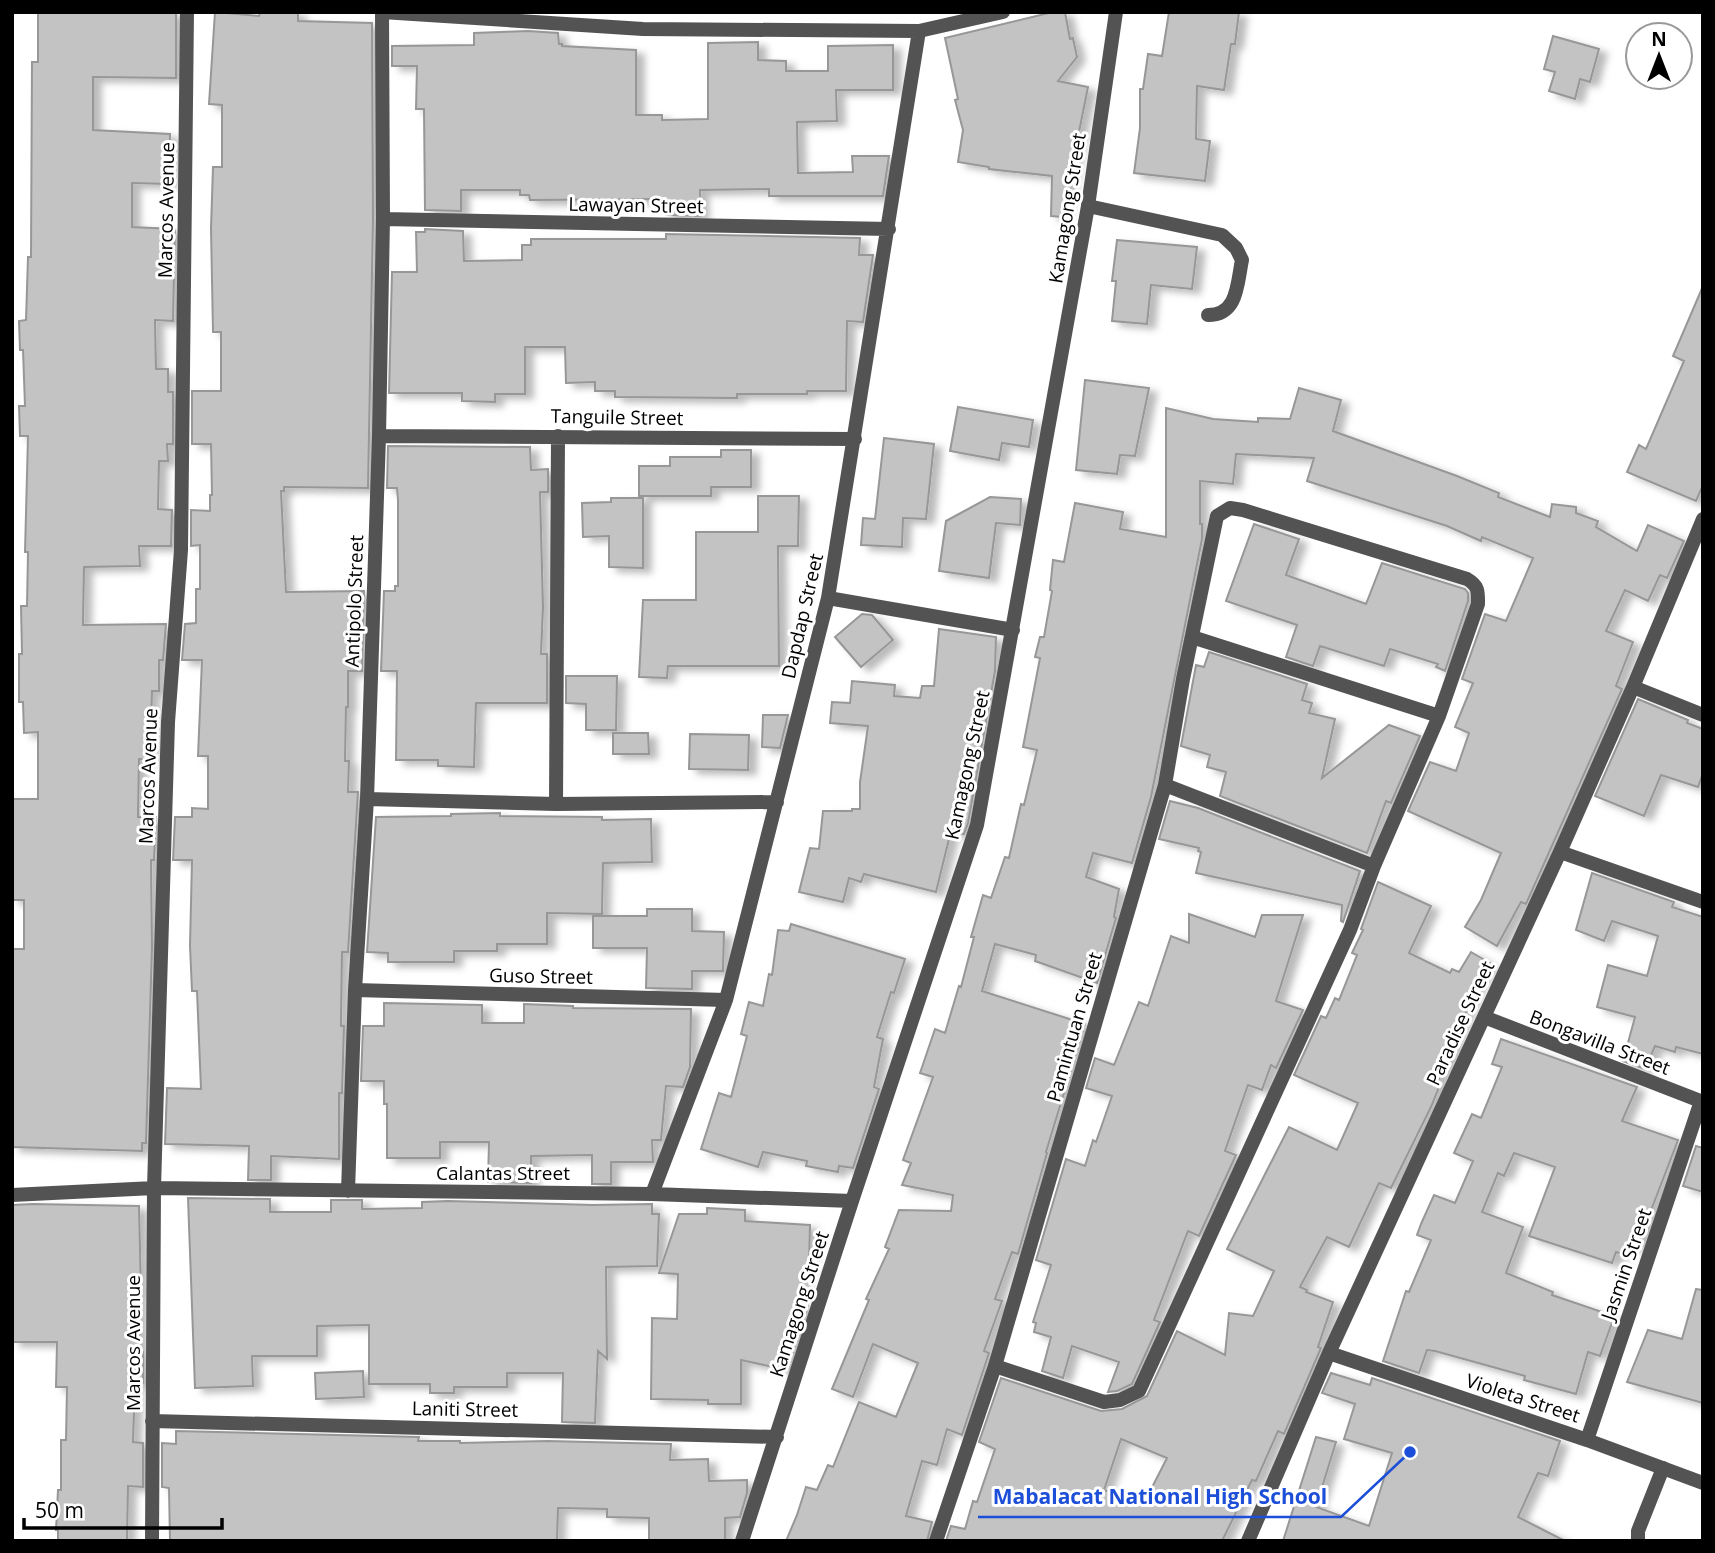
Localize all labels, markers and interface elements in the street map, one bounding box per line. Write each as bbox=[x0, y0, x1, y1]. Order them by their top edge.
north arrow bbox=[1624, 21, 1694, 91]
text: N bbox=[1651, 26, 1667, 52]
street label: Kamagong Street bbox=[1042, 131, 1092, 285]
street label: Marcos Avenue bbox=[152, 142, 180, 278]
street label: Lawayan Street bbox=[568, 191, 704, 219]
street label: Tanguile Street bbox=[550, 403, 684, 431]
street label: Antipolo Street bbox=[339, 534, 369, 668]
street label: Dapdap Street bbox=[775, 551, 829, 681]
street label: Kamagong Street bbox=[938, 688, 996, 842]
street label: Marcos Avenue bbox=[133, 708, 163, 844]
street label: Pamintuan Street bbox=[1040, 949, 1108, 1105]
street label: Paradise Street bbox=[1420, 956, 1500, 1089]
street label: Guso Street bbox=[489, 962, 593, 990]
street label: Bongavilla Street bbox=[1526, 1003, 1674, 1081]
street label: Calantas Street bbox=[436, 1160, 570, 1186]
street label: Jasmin Street bbox=[1594, 1204, 1657, 1325]
street label: Kamagong Street bbox=[763, 1227, 835, 1380]
street label: Marcos Avenue bbox=[120, 1275, 146, 1411]
street label: Violeta Street bbox=[1463, 1367, 1584, 1429]
street label: Laniti Street bbox=[412, 1395, 519, 1423]
callout: Mabalacat National High School bbox=[978, 1475, 1341, 1517]
text: Mabalacat National High School bbox=[993, 1482, 1327, 1510]
scale bar bbox=[24, 1486, 222, 1530]
text: 50 m bbox=[35, 1496, 84, 1524]

